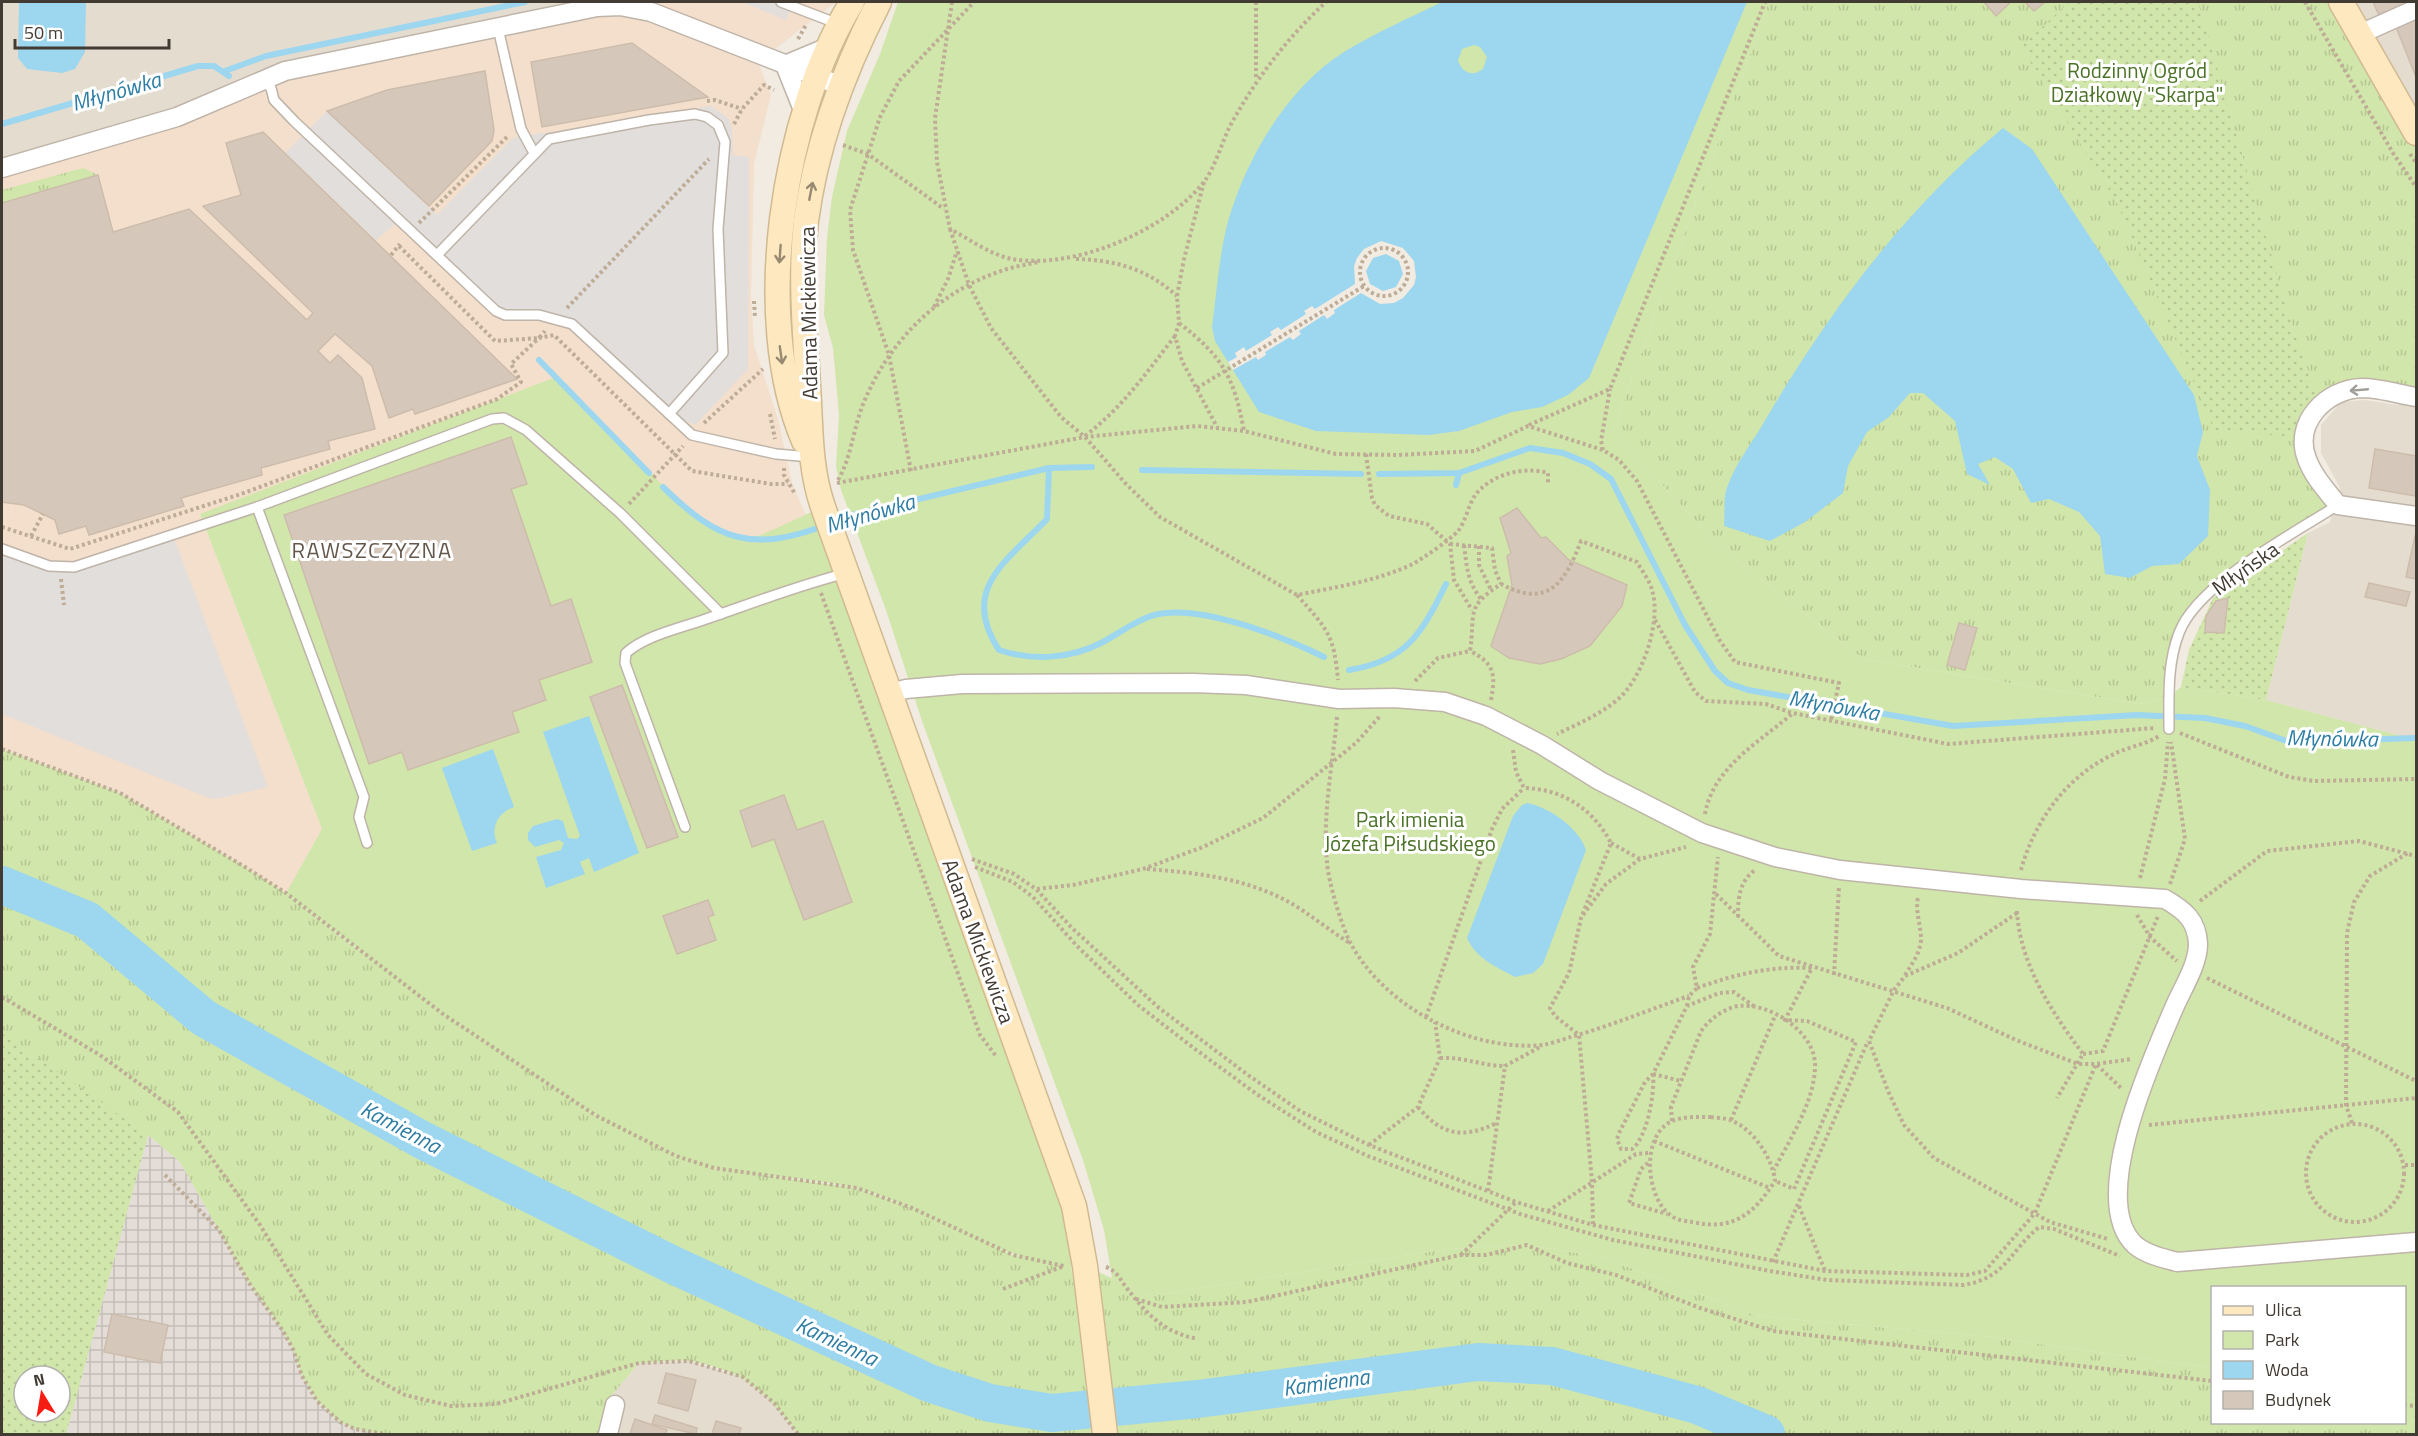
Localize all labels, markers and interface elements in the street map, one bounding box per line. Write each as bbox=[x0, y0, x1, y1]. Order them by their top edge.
scale bar bbox=[15, 12, 170, 50]
text: 50 m bbox=[24, 19, 63, 46]
park label: Rodzinny Ogród Działkowy "Skarpa" bbox=[2051, 54, 2223, 110]
water label: Młynówka bbox=[67, 62, 166, 120]
one-way arrow bbox=[806, 181, 817, 201]
street label: Adama Mickiewicza bbox=[790, 226, 826, 400]
one-way arrow bbox=[774, 243, 785, 263]
one-way arrow bbox=[776, 344, 787, 364]
one-way arrow bbox=[2350, 385, 2369, 396]
water label: Młynówka bbox=[821, 484, 920, 542]
district label: RAWSZCZYZNA bbox=[292, 533, 453, 567]
street label: Młyńska bbox=[2205, 533, 2286, 603]
water label: Młynówka bbox=[1786, 680, 1884, 730]
water label: Młynówka bbox=[2286, 720, 2380, 756]
park label: Park imienia Józefa Piłsudskiego bbox=[1324, 803, 1496, 859]
street label: Adama Mickiewicza bbox=[934, 854, 1024, 1028]
water label: Kamienna bbox=[355, 1092, 449, 1163]
legend bbox=[2211, 1286, 2406, 1424]
text: Ulica bbox=[2265, 1296, 2302, 1323]
water label: Kamienna bbox=[791, 1307, 885, 1376]
text: Park bbox=[2265, 1326, 2300, 1353]
text: Woda bbox=[2265, 1356, 2309, 1383]
water label: Kamienna bbox=[1281, 1359, 1373, 1405]
north arrow bbox=[12, 1364, 72, 1424]
text: N bbox=[31, 1366, 47, 1392]
text: Budynek bbox=[2265, 1386, 2332, 1413]

